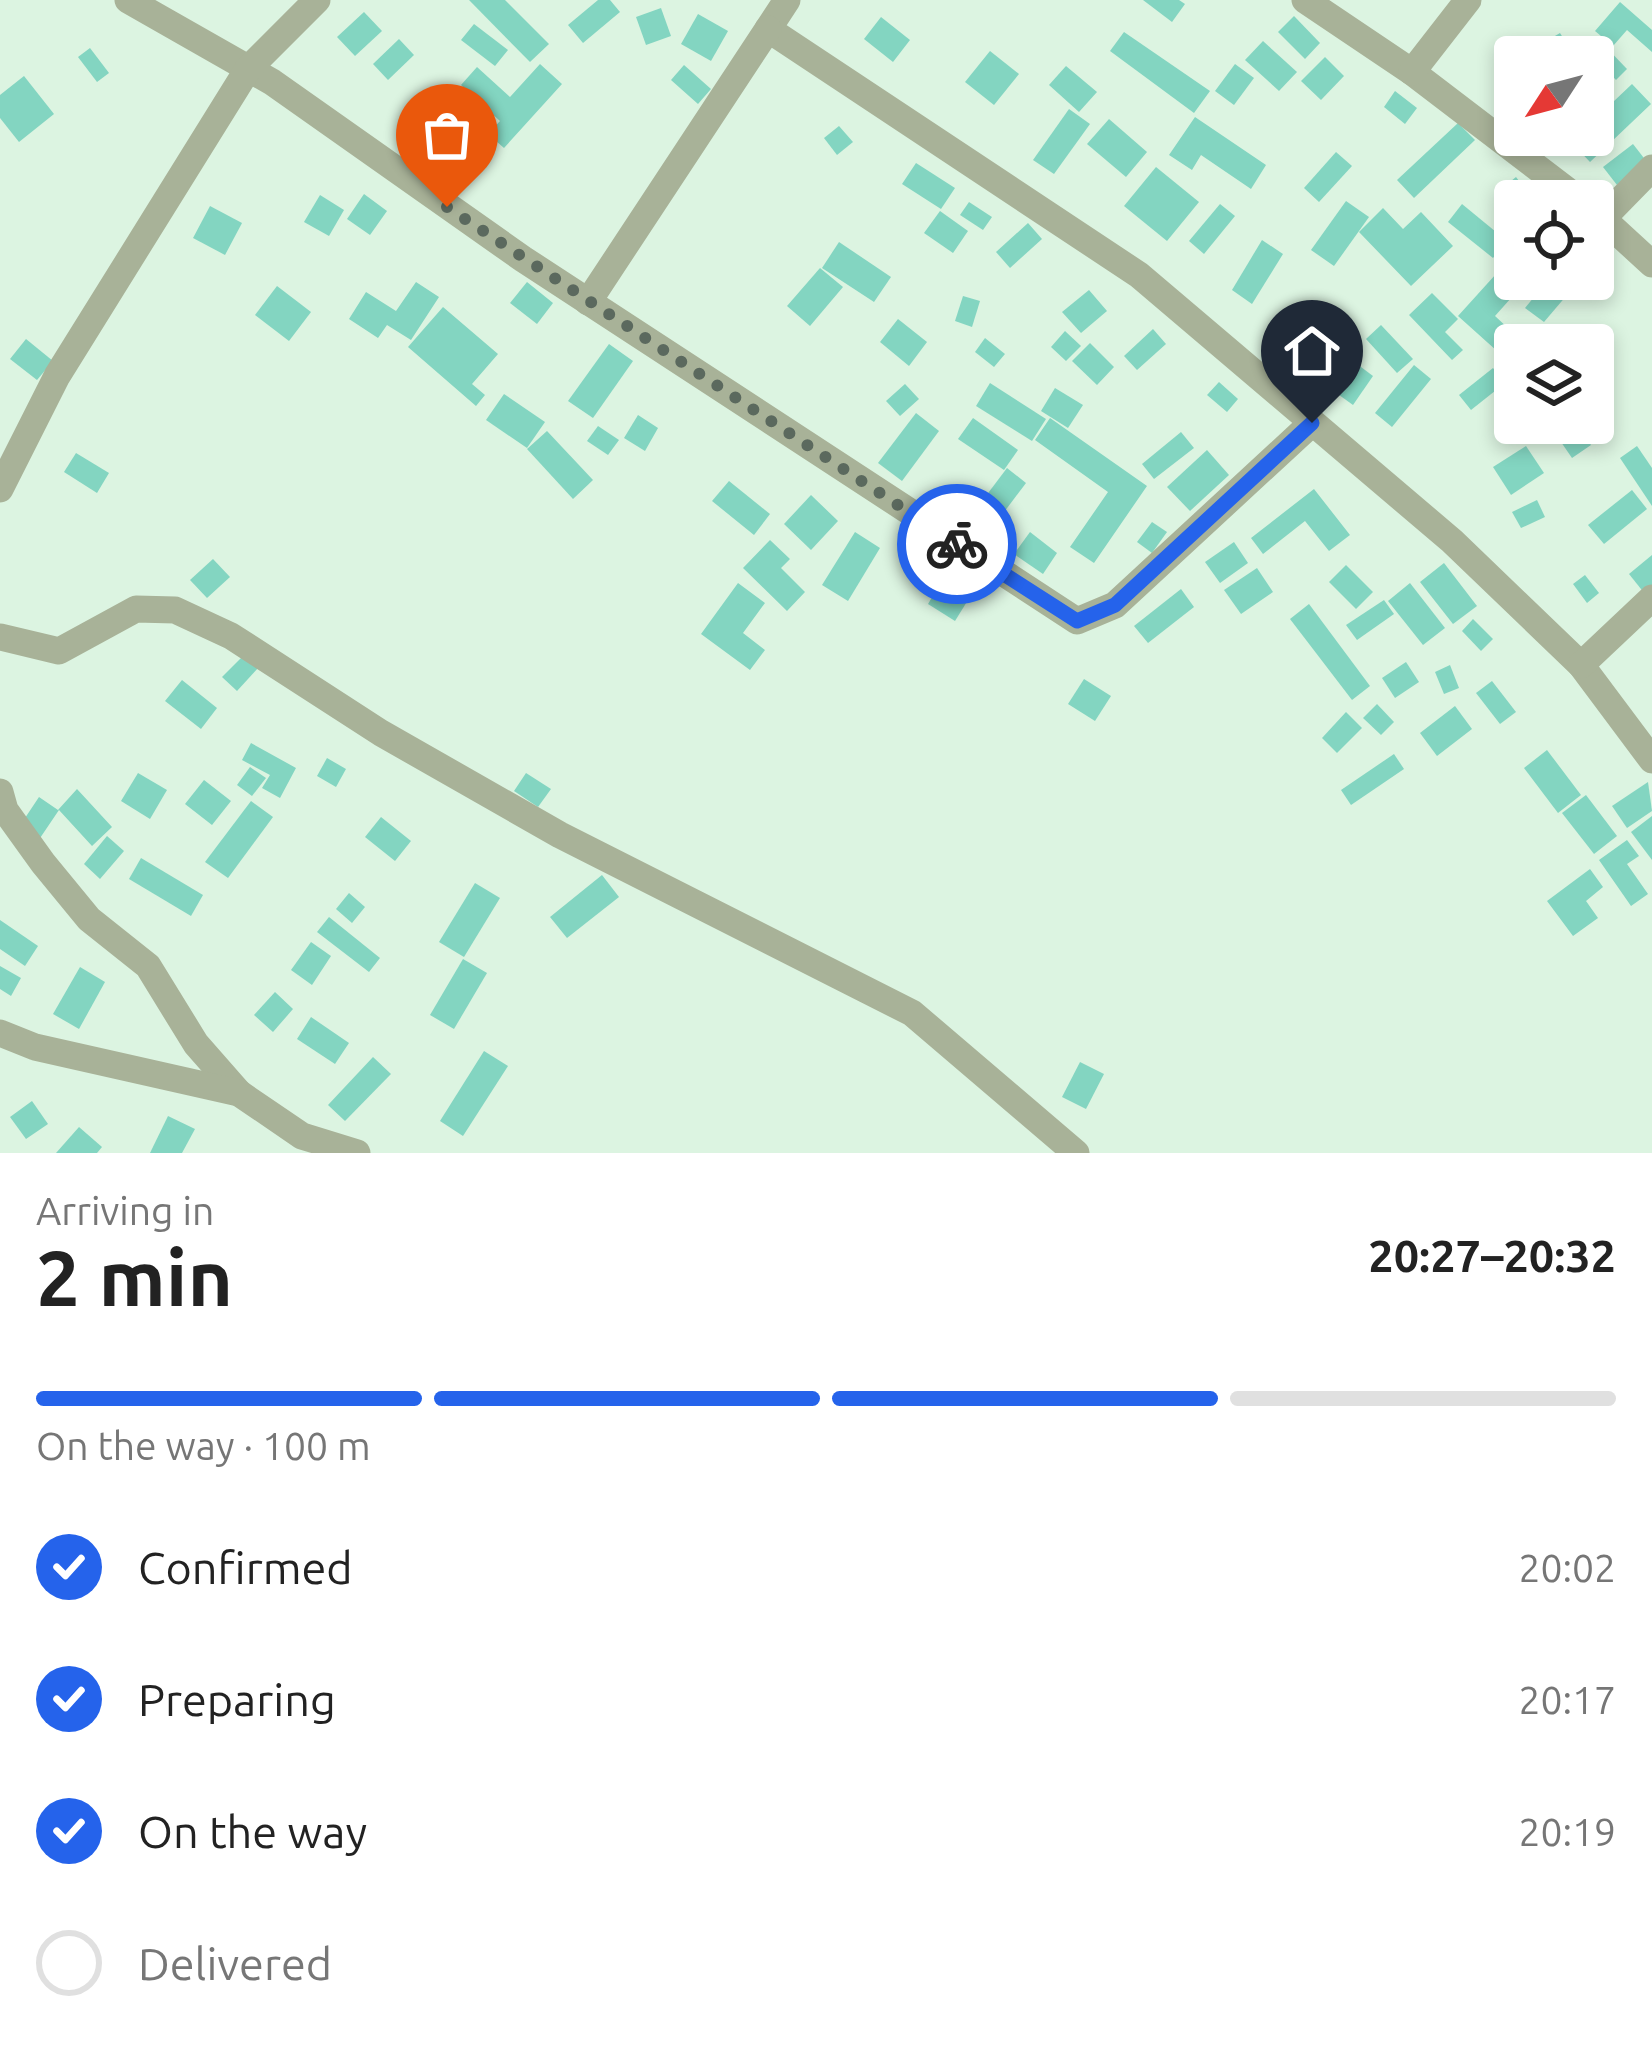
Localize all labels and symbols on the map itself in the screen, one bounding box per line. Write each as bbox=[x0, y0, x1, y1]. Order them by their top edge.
north arrow bbox=[1494, 36, 1614, 156]
pin bbox=[396, 84, 498, 207]
pin bbox=[1261, 300, 1363, 423]
courier bbox=[897, 484, 1017, 604]

